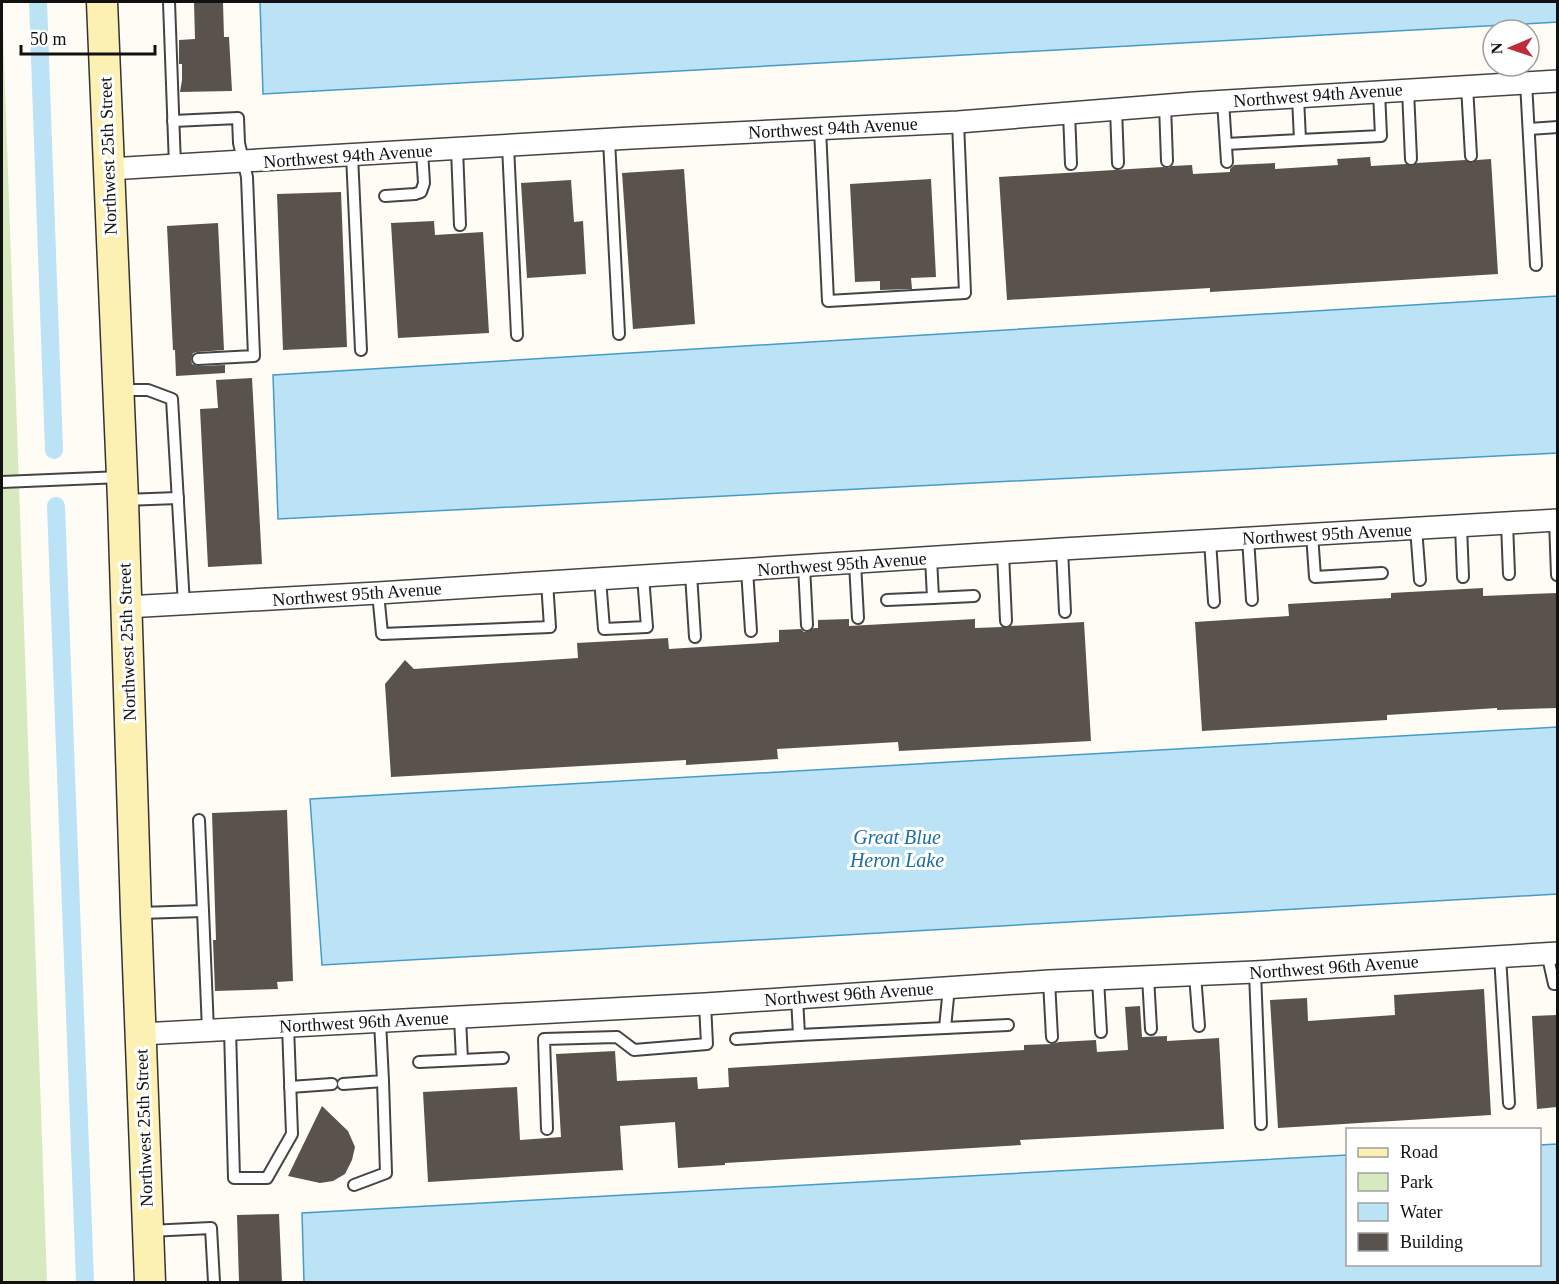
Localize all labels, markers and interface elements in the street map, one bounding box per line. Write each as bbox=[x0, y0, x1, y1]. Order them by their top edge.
scale bar bbox=[21, 18, 154, 56]
north arrow bbox=[1481, 18, 1541, 78]
text: 50 m bbox=[30, 29, 67, 49]
text: N bbox=[1488, 42, 1505, 55]
street label: Northwest 25th Street bbox=[95, 77, 121, 235]
street label: Northwest 94th Avenue bbox=[1233, 79, 1403, 111]
street label: Northwest 94th Avenue bbox=[748, 114, 918, 142]
street label: Northwest 94th Avenue bbox=[263, 140, 433, 172]
street label: Northwest 95th Avenue bbox=[1242, 520, 1412, 548]
street label: Northwest 95th Avenue bbox=[757, 548, 927, 580]
street label: Northwest 25th Street bbox=[114, 563, 140, 721]
street label: Northwest 95th Avenue bbox=[272, 578, 442, 610]
water label: Great Blue Heron Lake bbox=[849, 826, 944, 871]
street label: Northwest 96th Avenue bbox=[1249, 951, 1419, 983]
street label: Northwest 96th Avenue bbox=[764, 978, 934, 1010]
street label: Northwest 96th Avenue bbox=[279, 1008, 449, 1036]
street label: Northwest 25th Street bbox=[131, 1049, 157, 1207]
legend bbox=[1346, 1128, 1541, 1266]
text: Road bbox=[1400, 1142, 1438, 1162]
text: Park bbox=[1400, 1172, 1433, 1192]
text: Water bbox=[1400, 1202, 1443, 1222]
text: Building bbox=[1400, 1232, 1463, 1252]

